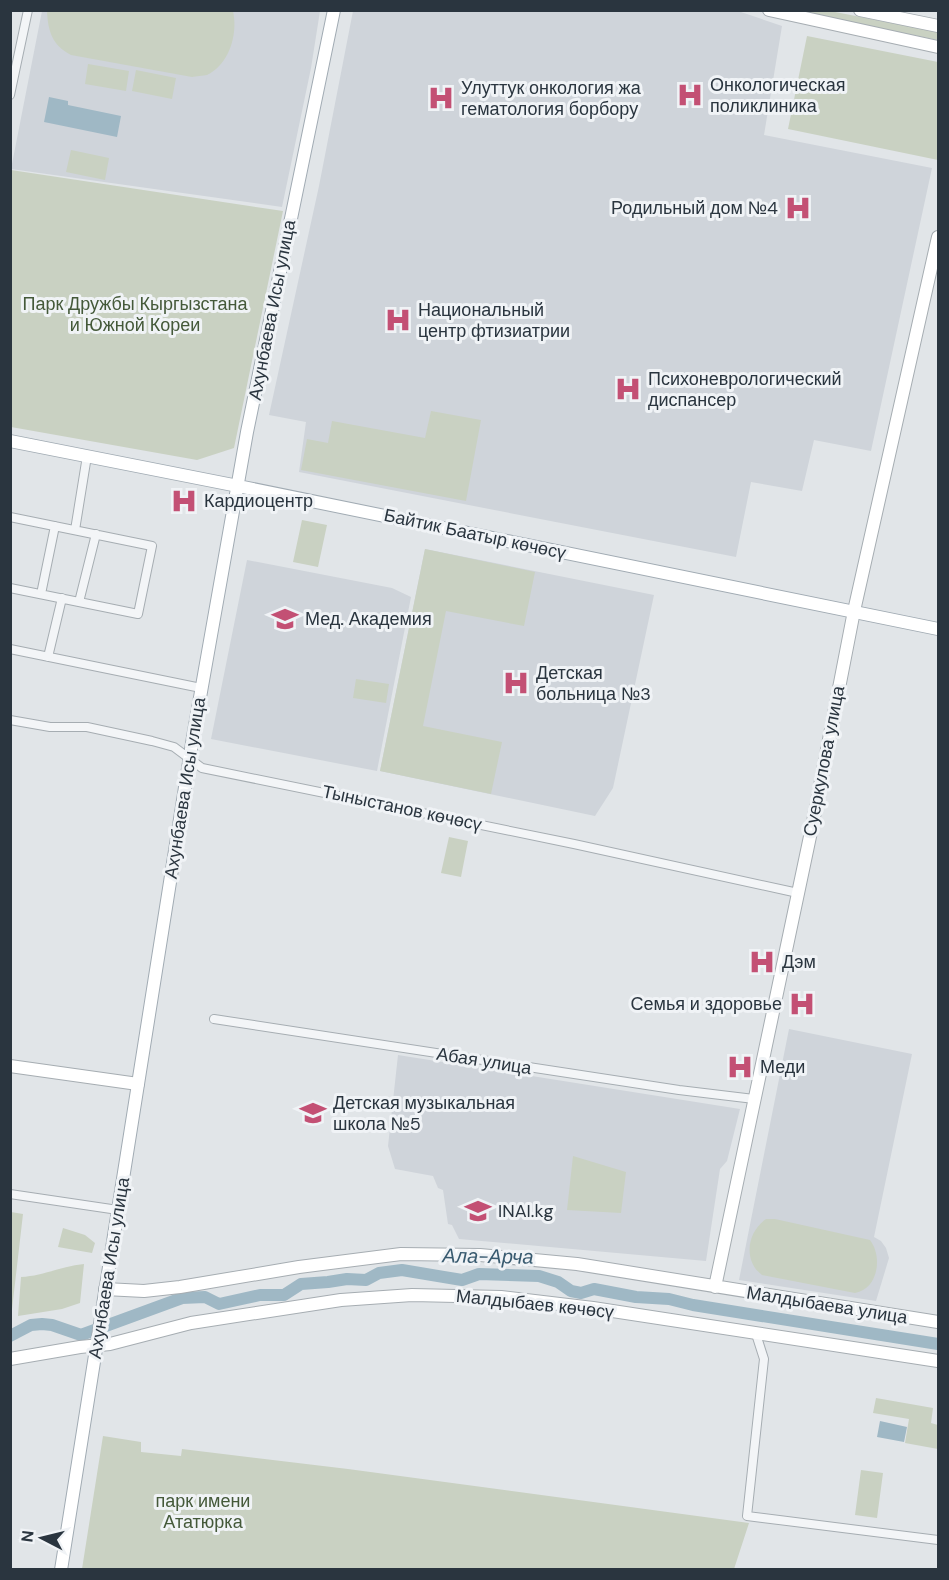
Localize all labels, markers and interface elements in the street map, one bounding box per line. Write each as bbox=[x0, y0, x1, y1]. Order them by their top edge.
place label: Онкологическая поликлиника bbox=[710, 73, 845, 118]
place label: Улуттук онкология жа гематология борбору bbox=[461, 76, 642, 121]
hospital icon: Онкологическая поликлиника bbox=[675, 80, 705, 110]
hospital icon: Улуттук онкология жа гематология борбору bbox=[426, 83, 456, 113]
hospital icon: Родильный дом №4 bbox=[783, 193, 813, 223]
place label: Родильный дом №4 bbox=[611, 196, 778, 220]
street label: Ахунбаева Исы улица bbox=[243, 217, 301, 402]
park label: Парк Дружбы Кыргызстана и Южной Кореи bbox=[22, 292, 249, 337]
place label: Национальный центр фтизиатрии bbox=[418, 298, 570, 343]
hospital icon: Национальный центр фтизиатрии bbox=[383, 305, 413, 335]
place label: Психоневрологический диспансер bbox=[648, 367, 842, 412]
hospital icon: Психоневрологический диспансер bbox=[613, 374, 643, 404]
hospital icon: Кардиоцентр bbox=[169, 486, 199, 516]
place label: Кардиоцентр bbox=[204, 489, 313, 513]
street label: Байтик Баатыр көчөсү bbox=[382, 503, 568, 565]
school or university icon: Мед. Академия bbox=[270, 604, 300, 634]
place label: Мед. Академия bbox=[305, 607, 432, 631]
place label: Детская больница №3 bbox=[536, 661, 651, 706]
hospital icon: Детская больница №3 bbox=[501, 668, 531, 698]
street label: Суеркулова улица bbox=[798, 683, 851, 838]
street label: Ахунбаева Исы улица bbox=[159, 695, 211, 880]
street label: Тыныстанов көчөсү bbox=[320, 779, 484, 837]
hospital icon: Дэм bbox=[747, 947, 777, 977]
place label: Дэм bbox=[782, 950, 816, 974]
hospital icon: Семья и здоровье bbox=[787, 989, 817, 1019]
place label: Семья и здоровье bbox=[631, 992, 782, 1016]
street label: Абая улица bbox=[435, 1042, 534, 1081]
hospital icon: Меди bbox=[725, 1052, 755, 1082]
place label: Меди bbox=[760, 1055, 805, 1079]
place label: Детская музыкальная школа №5 bbox=[333, 1091, 515, 1136]
school or university icon: Детская музыкальная школа №5 bbox=[298, 1098, 328, 1128]
street label: Ахунбаева Исы улица bbox=[83, 1175, 135, 1360]
school or university icon: INAI.kg bbox=[463, 1196, 493, 1226]
place label: INAI.kg bbox=[498, 1199, 554, 1223]
water label: Ала-Арча bbox=[441, 1242, 534, 1270]
street label: Малдыбаева улица bbox=[745, 1280, 910, 1330]
street label: Малдыбаев көчөсү bbox=[455, 1284, 615, 1324]
park label: парк имени Ататюрка bbox=[156, 1489, 250, 1534]
north arrow bbox=[12, 1508, 72, 1568]
text: N bbox=[16, 1529, 39, 1543]

